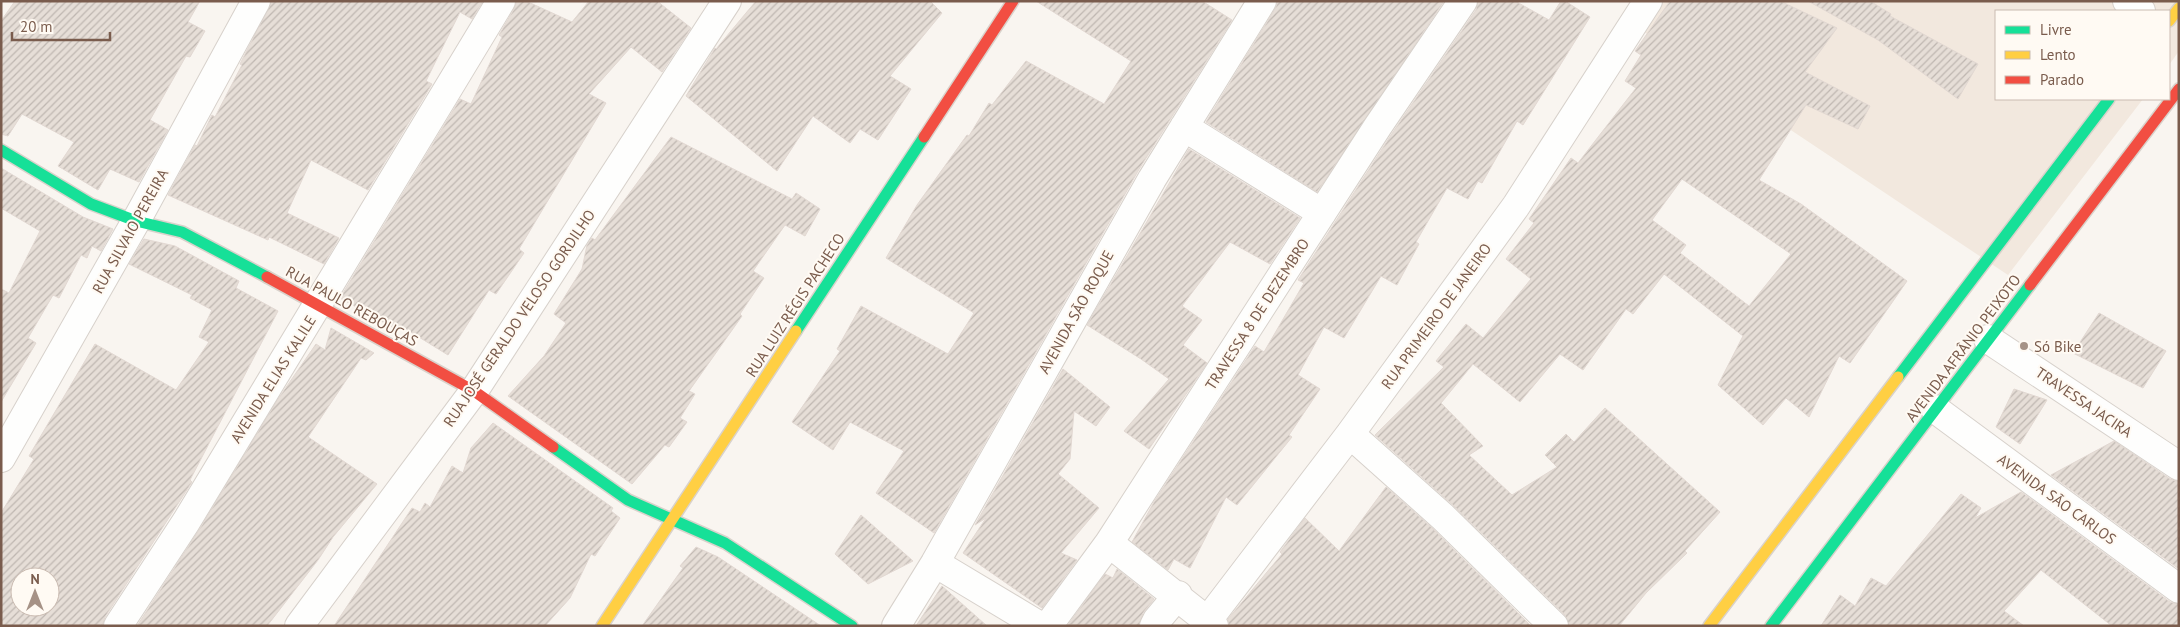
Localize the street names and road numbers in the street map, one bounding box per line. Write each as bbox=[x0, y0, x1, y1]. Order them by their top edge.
street label: RUA SILVAIO PEREIRA bbox=[88, 165, 172, 297]
street label: RUA JOSÉ GERALDO VELOSO GORDILHO bbox=[439, 206, 599, 430]
street label: RUA LUIZ RÉGIS PACHECO bbox=[741, 229, 849, 381]
street label: TRAVESSA 8 DE DEZEMBRO bbox=[1201, 235, 1313, 393]
street label: RUA PRIMEIRO DE JANEIRO bbox=[1377, 239, 1495, 393]
street label: AVENIDA SÃO ROQUE bbox=[1034, 247, 1118, 377]
street label: RUA PAULO REBOUÇAS bbox=[282, 262, 422, 350]
street label: AVENIDA AFRÂNIO PEIXOTO bbox=[1901, 271, 2025, 425]
street label: AVENIDA ELIAS KALILE bbox=[226, 312, 320, 446]
street label: TRAVESSA JACIRA bbox=[2032, 363, 2136, 441]
street label: AVENIDA SÃO CARLOS bbox=[1994, 450, 2120, 548]

